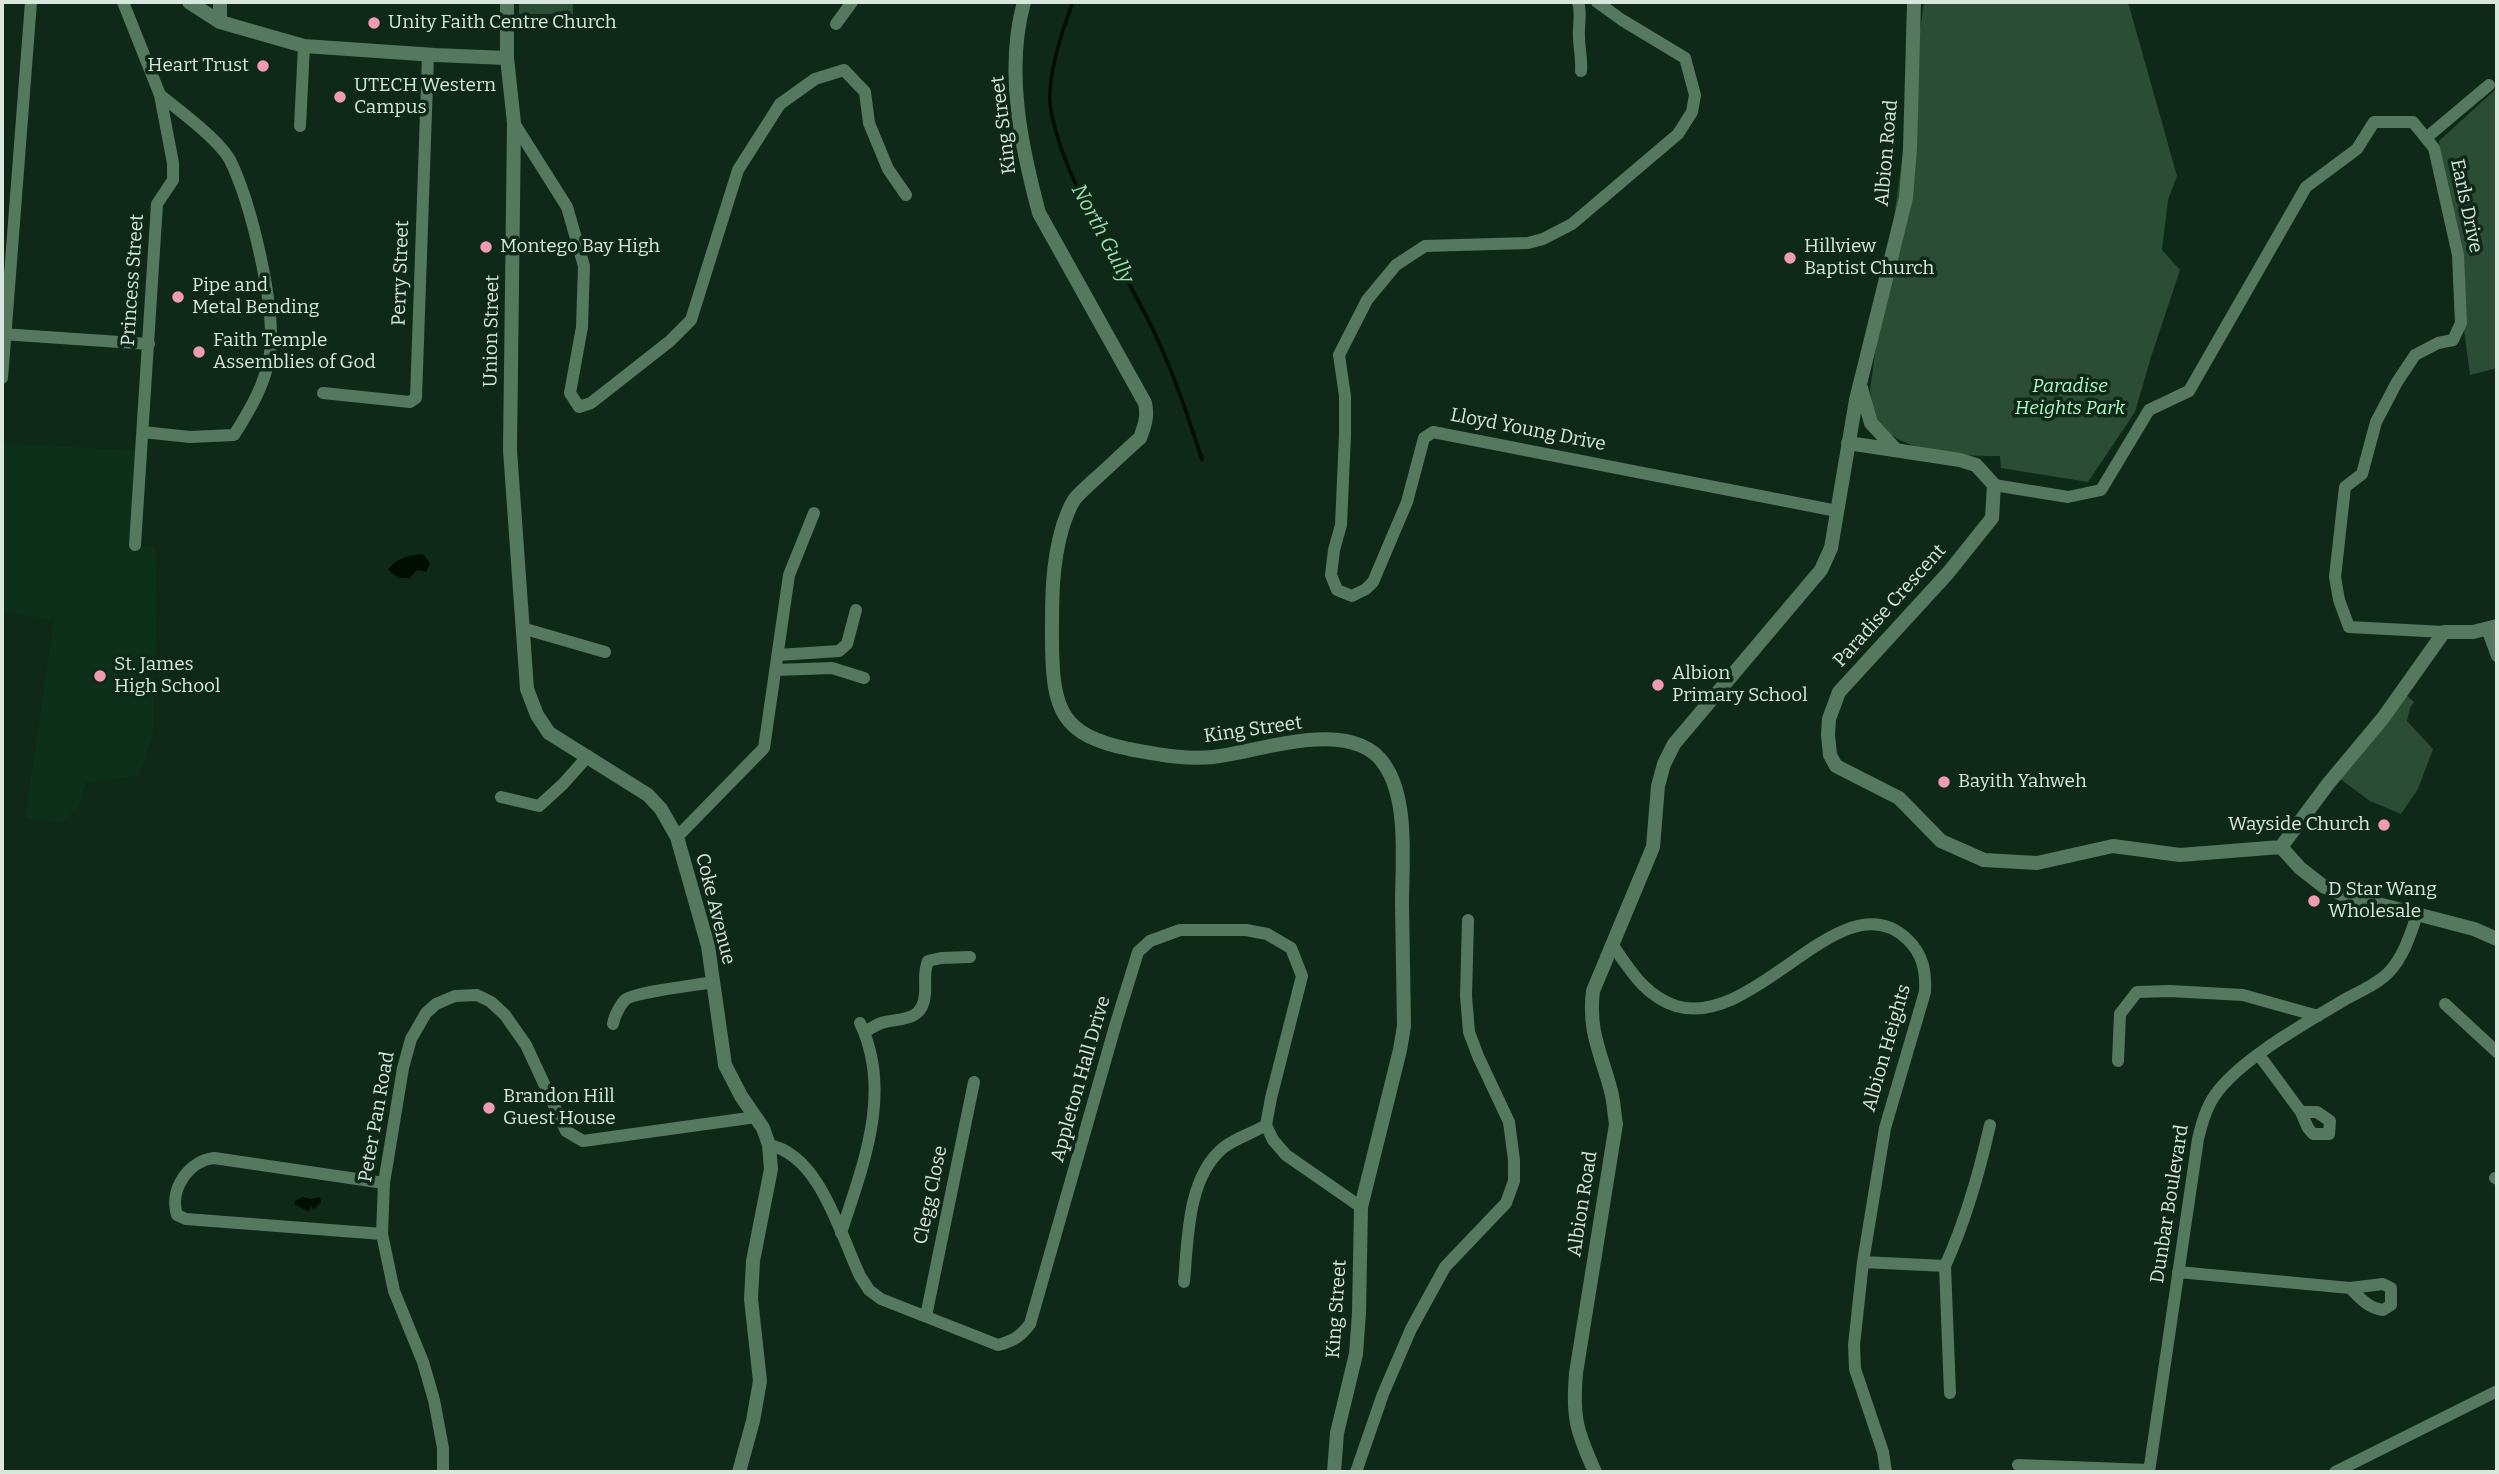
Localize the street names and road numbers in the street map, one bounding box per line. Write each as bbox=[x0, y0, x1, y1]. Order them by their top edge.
street label: King Street bbox=[987, 75, 1021, 175]
street label: Albion Road bbox=[1871, 99, 1903, 207]
street label: Earls Drive bbox=[2445, 157, 2487, 255]
street label: Princess Street bbox=[117, 213, 149, 347]
street label: Perry Street bbox=[388, 220, 414, 326]
street label: Union Street bbox=[480, 275, 504, 387]
street label: Lloyd Young Drive bbox=[1448, 404, 1608, 456]
street label: Paradise Crescent bbox=[1829, 540, 1951, 672]
street label: King Street bbox=[1202, 712, 1304, 748]
street label: Coke Avenue bbox=[690, 851, 740, 967]
street label: Albion Heights bbox=[1858, 982, 1916, 1114]
street label: Appleton Hall Drive bbox=[1046, 993, 1116, 1165]
street label: Peter Pan Road bbox=[354, 1050, 400, 1184]
street label: Dunbar Boulevard bbox=[2146, 1123, 2194, 1285]
street label: Clegg Close bbox=[909, 1144, 953, 1246]
street label: Albion Road bbox=[1563, 1149, 1603, 1259]
street label: King Street bbox=[1322, 1259, 1352, 1359]

